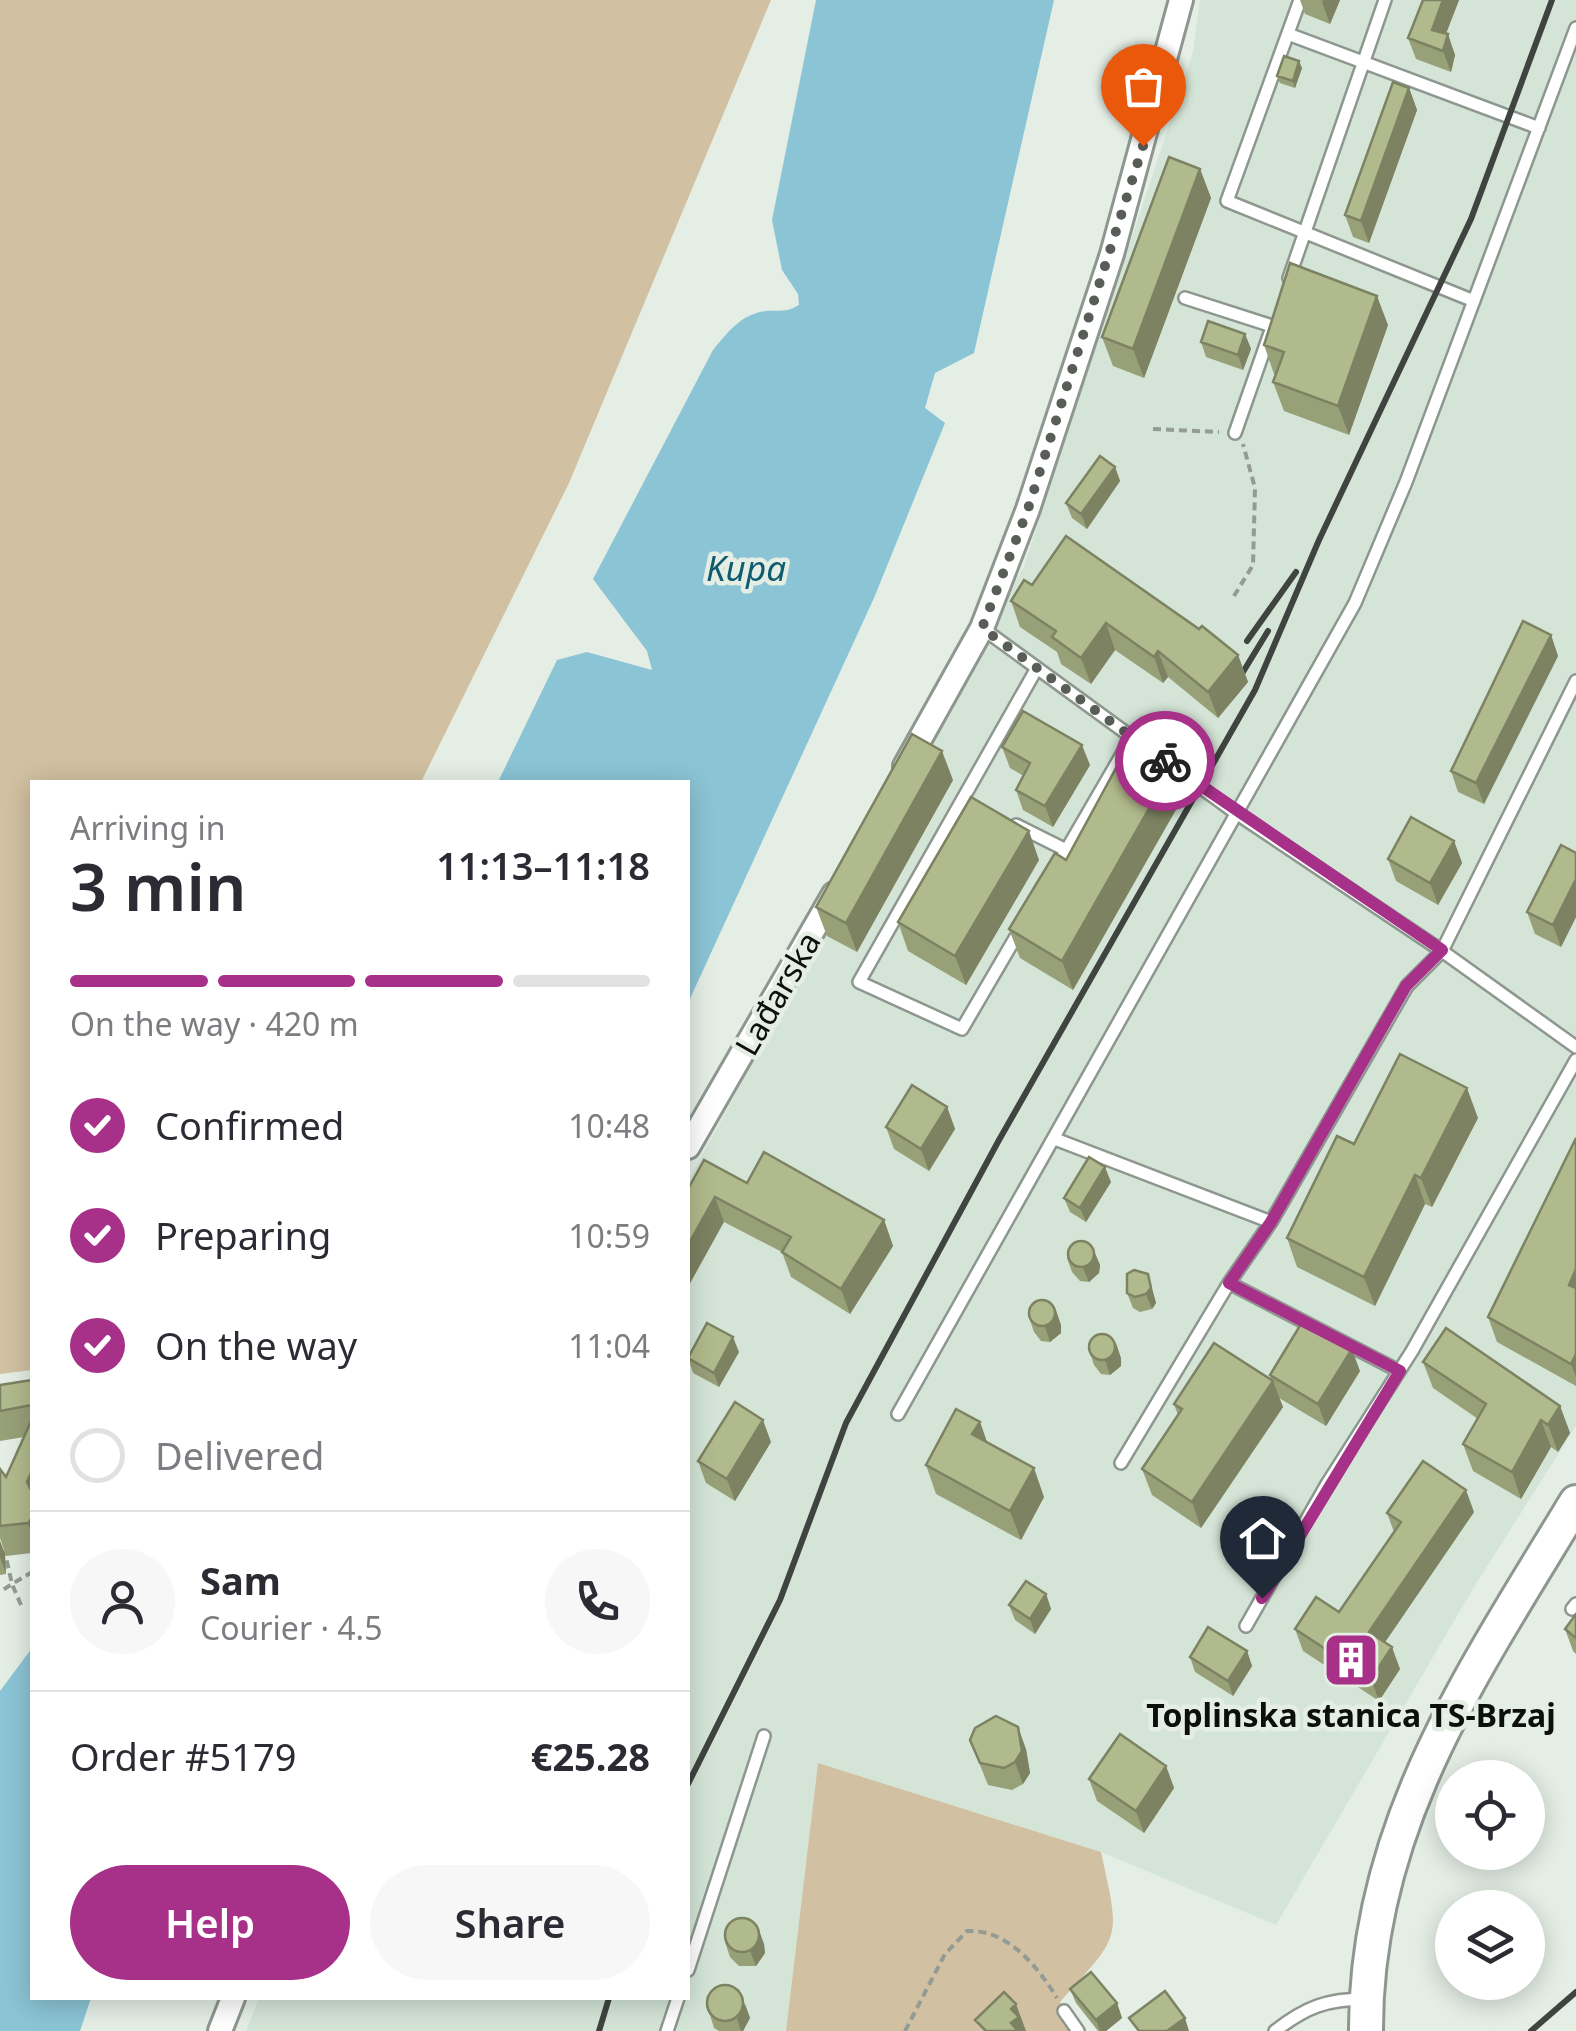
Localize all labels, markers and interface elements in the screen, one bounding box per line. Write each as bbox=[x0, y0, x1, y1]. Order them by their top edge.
pin bbox=[1101, 44, 1186, 147]
icon: bag bbox=[1116, 59, 1171, 114]
water label: Kupa bbox=[706, 544, 786, 591]
courier bbox=[1115, 711, 1215, 811]
icon: bike bbox=[1138, 734, 1193, 789]
text: Arriving in bbox=[70, 806, 225, 849]
text: 11:13–11:18 bbox=[436, 839, 650, 891]
text: 3 min bbox=[70, 842, 246, 930]
street label: Lađarska bbox=[724, 923, 830, 1063]
text: On the way · 420 m bbox=[70, 1002, 359, 1045]
icon: check bbox=[70, 1098, 125, 1153]
text: Confirmed bbox=[155, 1099, 344, 1151]
text: 10:48 bbox=[568, 1104, 650, 1147]
icon: check bbox=[70, 1208, 125, 1263]
text: Preparing bbox=[155, 1209, 331, 1261]
text: 10:59 bbox=[568, 1214, 650, 1257]
icon: check bbox=[70, 1318, 125, 1373]
text: On the way bbox=[155, 1319, 357, 1371]
text: 11:04 bbox=[568, 1324, 650, 1367]
text: Delivered bbox=[155, 1429, 324, 1481]
pin bbox=[1220, 1496, 1305, 1599]
icon: home bbox=[1235, 1511, 1290, 1566]
button: person bbox=[70, 1549, 175, 1654]
button: phone bbox=[545, 1549, 650, 1654]
text: Sam bbox=[200, 1554, 281, 1606]
text: Courier · 4.5 bbox=[200, 1606, 383, 1649]
building icon: Toplinska stanica TS-Brzaj bbox=[1321, 1630, 1381, 1690]
place label: Toplinska stanica TS-Brzaj bbox=[1146, 1693, 1556, 1736]
text: Order #5179 bbox=[70, 1730, 296, 1782]
text: €25.28 bbox=[531, 1730, 650, 1782]
map controls bbox=[1435, 1760, 1545, 2000]
button: locate bbox=[1435, 1760, 1545, 1870]
button: Help bbox=[70, 1865, 350, 1980]
button: Share bbox=[370, 1865, 650, 1980]
button: layers bbox=[1435, 1890, 1545, 2000]

